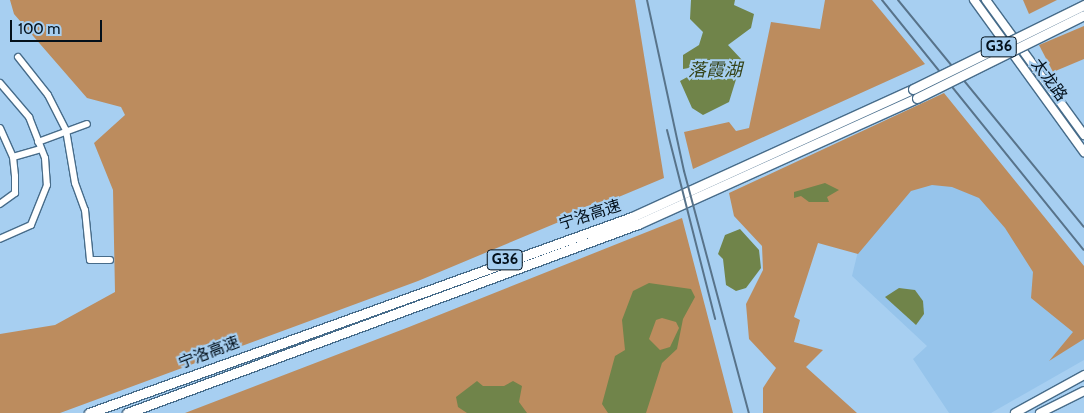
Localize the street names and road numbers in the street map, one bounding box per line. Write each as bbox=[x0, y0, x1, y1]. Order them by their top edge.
road number: G36 bbox=[980, 34, 1018, 60]
street label: 太龙路 bbox=[1027, 55, 1071, 105]
street label: 宁洛高速 bbox=[557, 196, 623, 234]
road number: G36 bbox=[486, 248, 524, 272]
street label: 宁洛高速 bbox=[176, 333, 242, 373]

